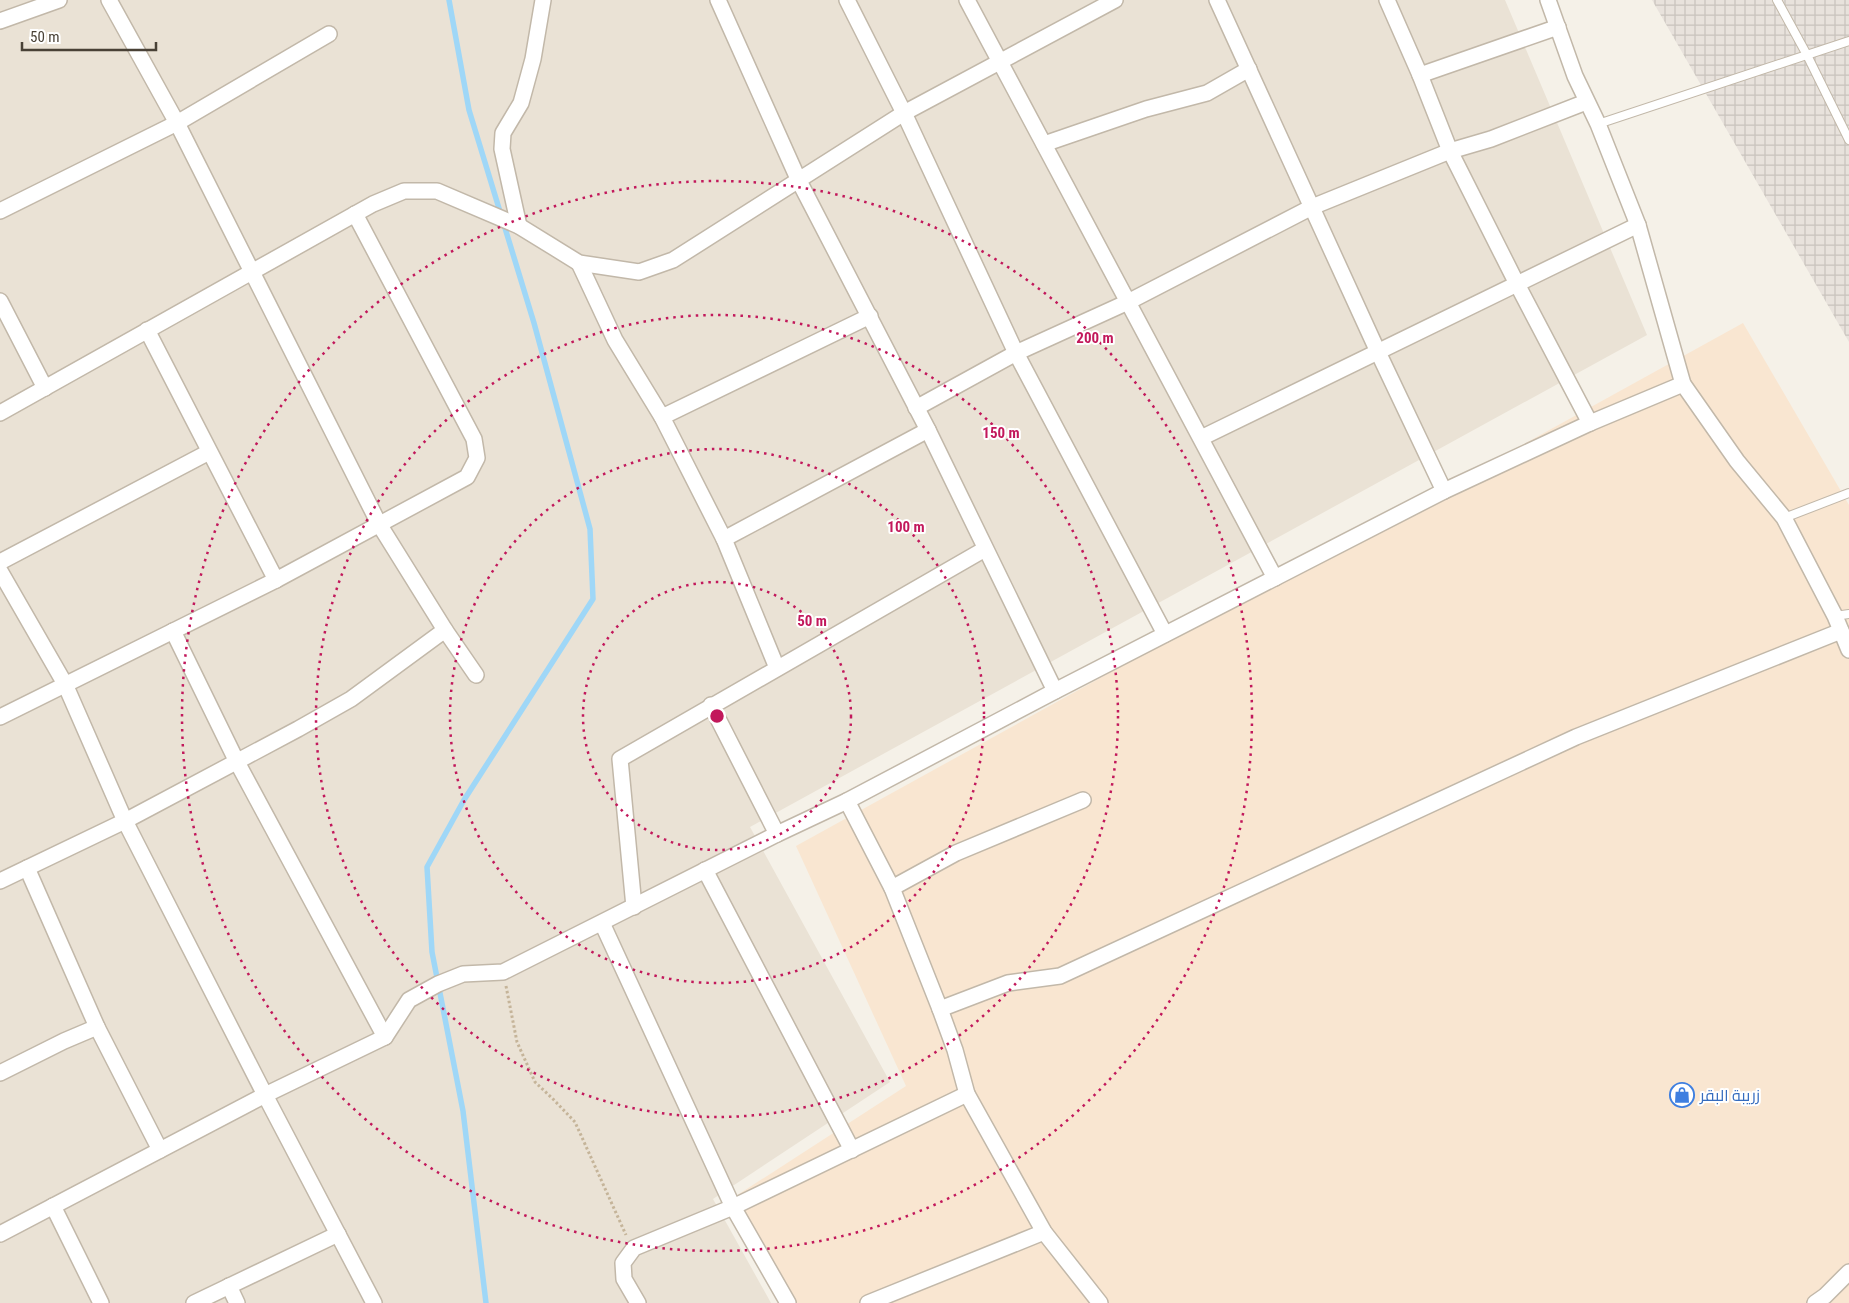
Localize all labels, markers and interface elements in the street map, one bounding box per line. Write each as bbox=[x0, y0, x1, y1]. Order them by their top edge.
scale bar bbox=[22, 20, 156, 52]
text: 50 m bbox=[30, 28, 60, 46]
text: 200 m bbox=[1076, 329, 1114, 347]
text: 150 m bbox=[982, 424, 1020, 442]
text: 100 m bbox=[887, 518, 925, 536]
text: 50 m bbox=[797, 612, 827, 630]
centre of rings bbox=[708, 707, 726, 725]
shop icon: زريبة البقر bbox=[1669, 1082, 1695, 1108]
place label: زريبة البقر bbox=[1699, 1086, 1760, 1105]

